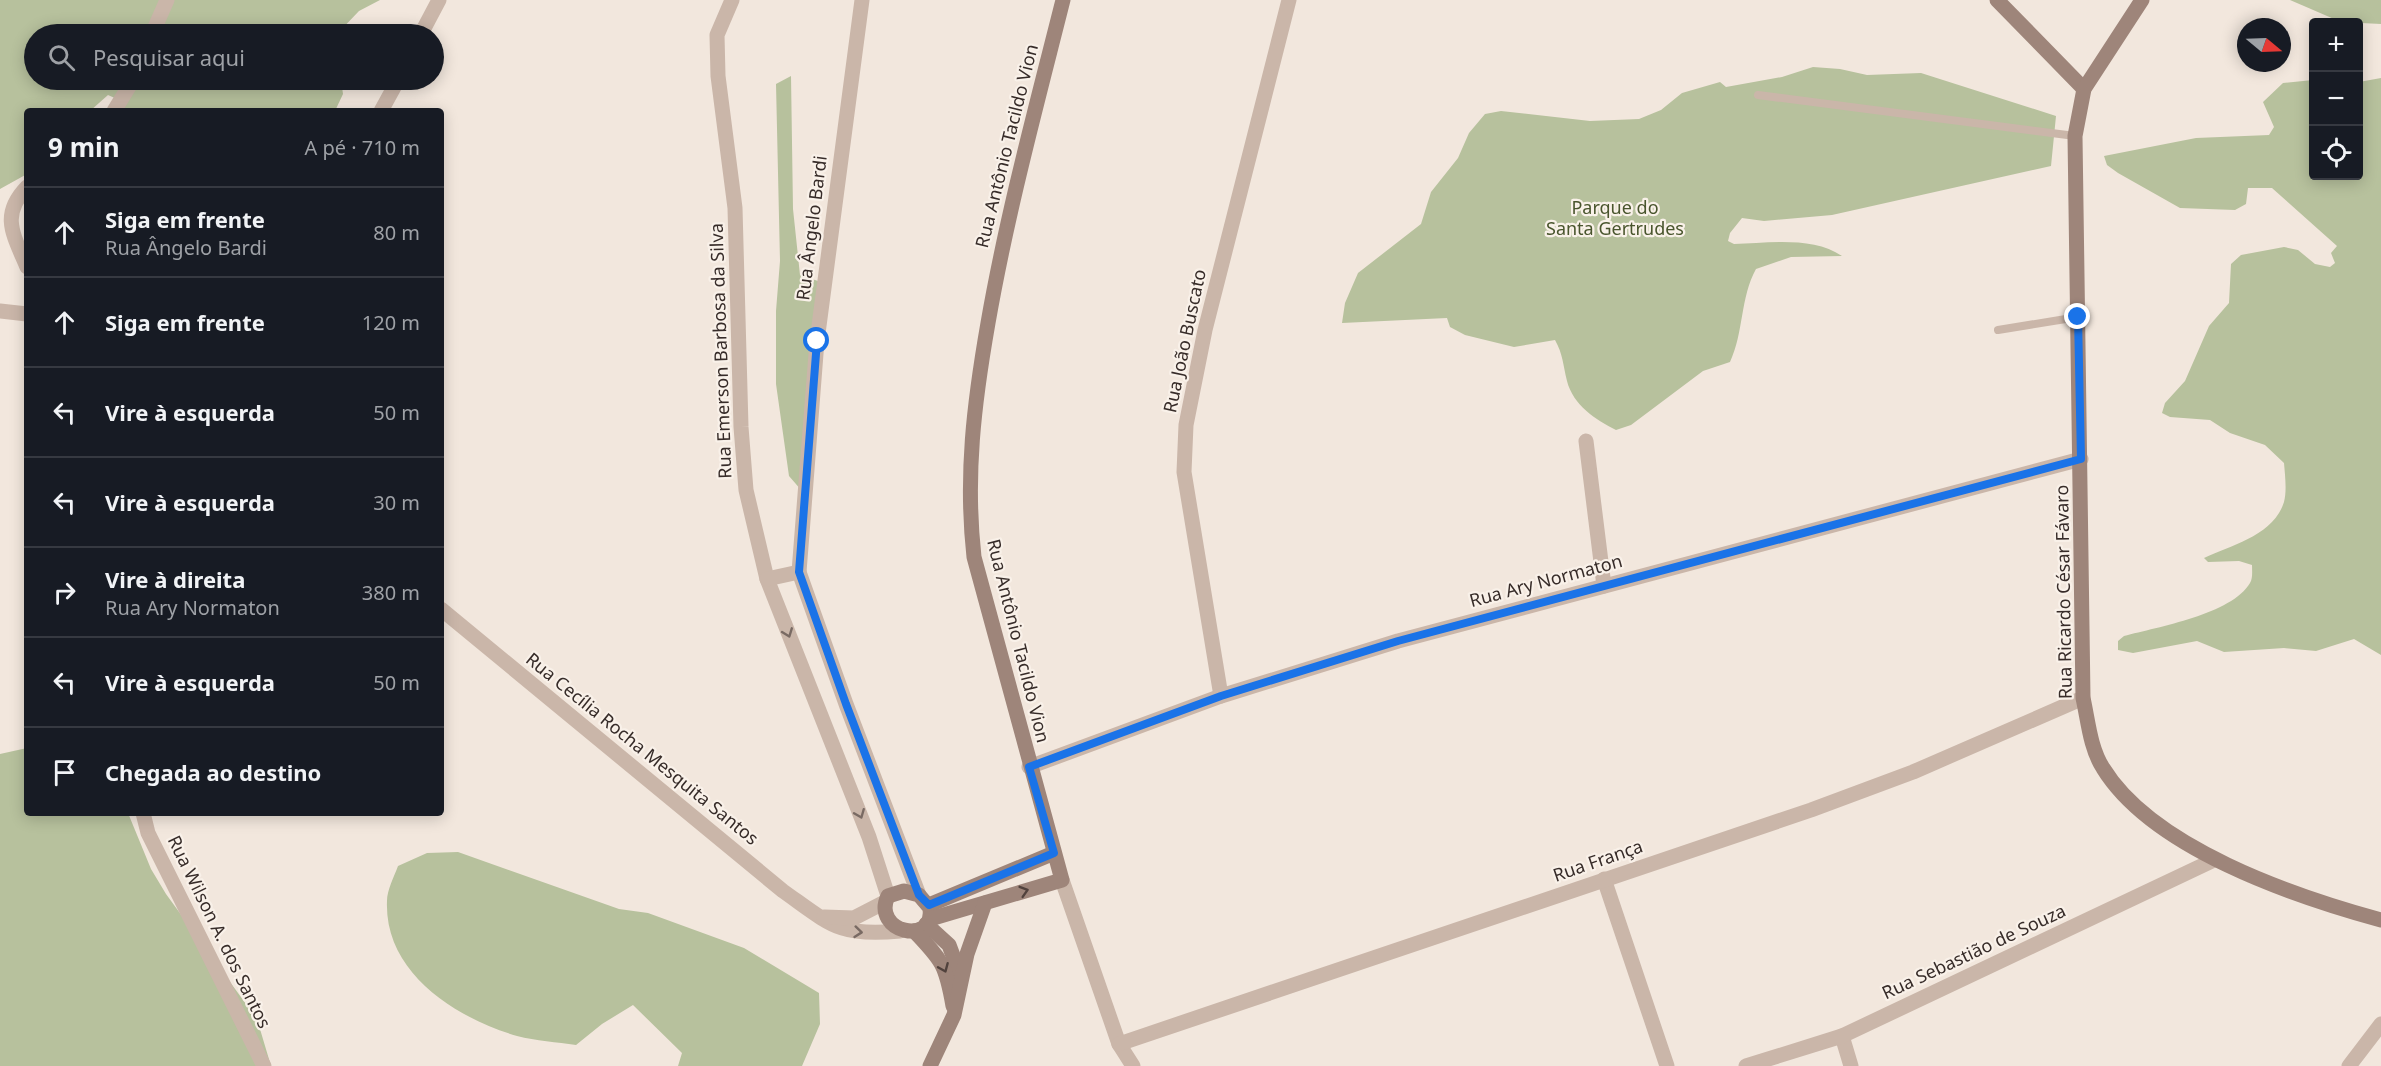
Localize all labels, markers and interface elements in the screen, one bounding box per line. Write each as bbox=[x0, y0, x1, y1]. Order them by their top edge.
north arrow bbox=[2237, 18, 2291, 72]
map controls bbox=[2309, 18, 2363, 180]
button: + bbox=[2309, 18, 2363, 72]
search box bbox=[24, 24, 444, 90]
icon: search bbox=[45, 41, 78, 74]
street label: Rua Antônio Tacildo Vion bbox=[969, 41, 1043, 250]
text: Pesquisar aqui bbox=[93, 42, 245, 72]
button: − bbox=[2309, 72, 2363, 126]
button: locate bbox=[2309, 126, 2363, 180]
text: 9 min bbox=[48, 129, 120, 165]
text: A pé · 710 m bbox=[304, 134, 420, 161]
street label: Rua Ângelo Bardi bbox=[790, 154, 832, 302]
park label: Parque do Santa Gertrudes bbox=[1546, 195, 1684, 240]
text: Siga em frente bbox=[105, 204, 265, 234]
icon: ahead bbox=[48, 216, 81, 249]
text: 80 m bbox=[373, 219, 420, 246]
street label: Rua Emerson Barbosa da Silva bbox=[704, 223, 736, 479]
text: Rua Ângelo Bardi bbox=[105, 234, 267, 261]
street label: Rua João Buscato bbox=[1157, 267, 1211, 415]
route end bbox=[2064, 303, 2090, 329]
icon: ahead bbox=[48, 306, 81, 339]
text: Siga em frente bbox=[105, 307, 265, 337]
text: 120 m bbox=[362, 309, 420, 336]
route start bbox=[803, 327, 829, 353]
icon: left bbox=[48, 396, 81, 429]
text: Vire à esquerda bbox=[105, 397, 275, 427]
text: 50 m bbox=[373, 399, 420, 426]
street label: Rua Ricardo César Fávaro bbox=[2049, 485, 2077, 699]
icon: left bbox=[48, 486, 81, 519]
text: Vire à esquerda bbox=[105, 487, 275, 517]
text: 30 m bbox=[373, 489, 420, 516]
street label: Rua Antônio Tacildo Vion bbox=[982, 536, 1056, 745]
street label: Rua Ary Normaton bbox=[1467, 548, 1625, 612]
text: Vire à direita bbox=[105, 564, 245, 594]
icon: right bbox=[48, 576, 81, 609]
text: 380 m bbox=[362, 579, 420, 606]
text: Rua Ary Normaton bbox=[105, 594, 280, 621]
one-way arrow bbox=[781, 627, 793, 638]
street label: Rua Cecília Rocha Mesquita Santos bbox=[521, 647, 764, 850]
icon: left bbox=[48, 666, 81, 699]
text: Vire à esquerda bbox=[105, 667, 275, 697]
text: 50 m bbox=[373, 669, 420, 696]
icon: arrive bbox=[48, 756, 81, 789]
text: Chegada ao destino bbox=[105, 757, 321, 787]
one-way arrow bbox=[853, 808, 865, 819]
street label: Rua Wilson A. dos Santos bbox=[163, 831, 277, 1032]
street label: Rua França bbox=[1550, 833, 1646, 887]
one-way arrow bbox=[1018, 886, 1029, 898]
street label: Rua Sebastião de Souza bbox=[1878, 898, 2069, 1004]
one-way arrow bbox=[853, 925, 863, 938]
one-way arrow bbox=[937, 962, 949, 973]

